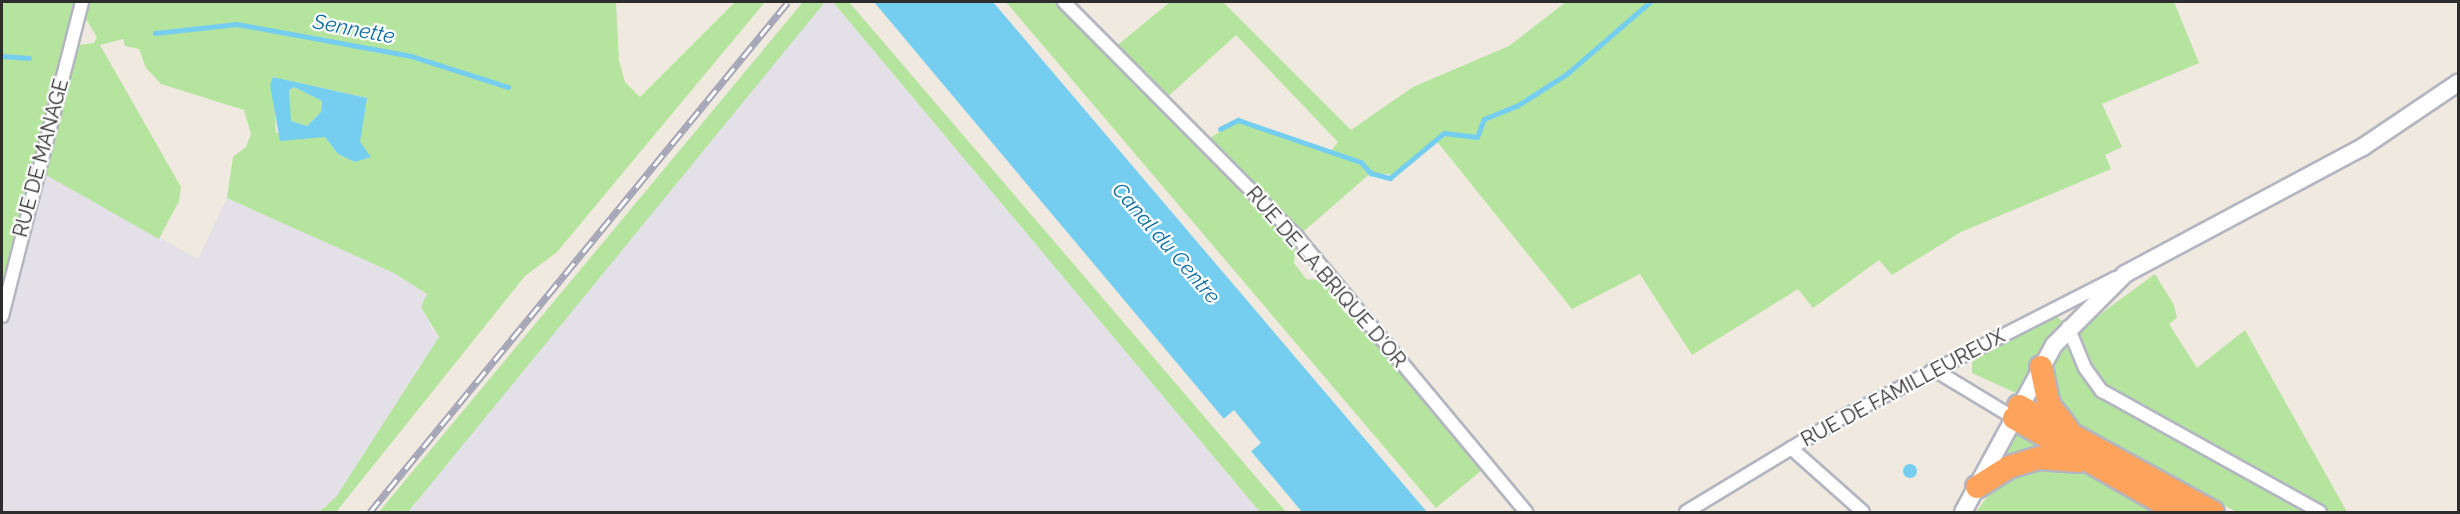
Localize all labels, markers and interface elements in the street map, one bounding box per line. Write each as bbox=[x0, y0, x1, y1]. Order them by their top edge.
water label: Sennette bbox=[311, 9, 397, 49]
street label: RUE DE MANAGE bbox=[8, 76, 74, 240]
water label: Canal du Centre bbox=[1106, 177, 1226, 309]
street label: RUE DE LA BRIQUE D'OR bbox=[1241, 181, 1411, 373]
street label: RUE DE FAMILLEUREUX bbox=[1797, 324, 2009, 452]

